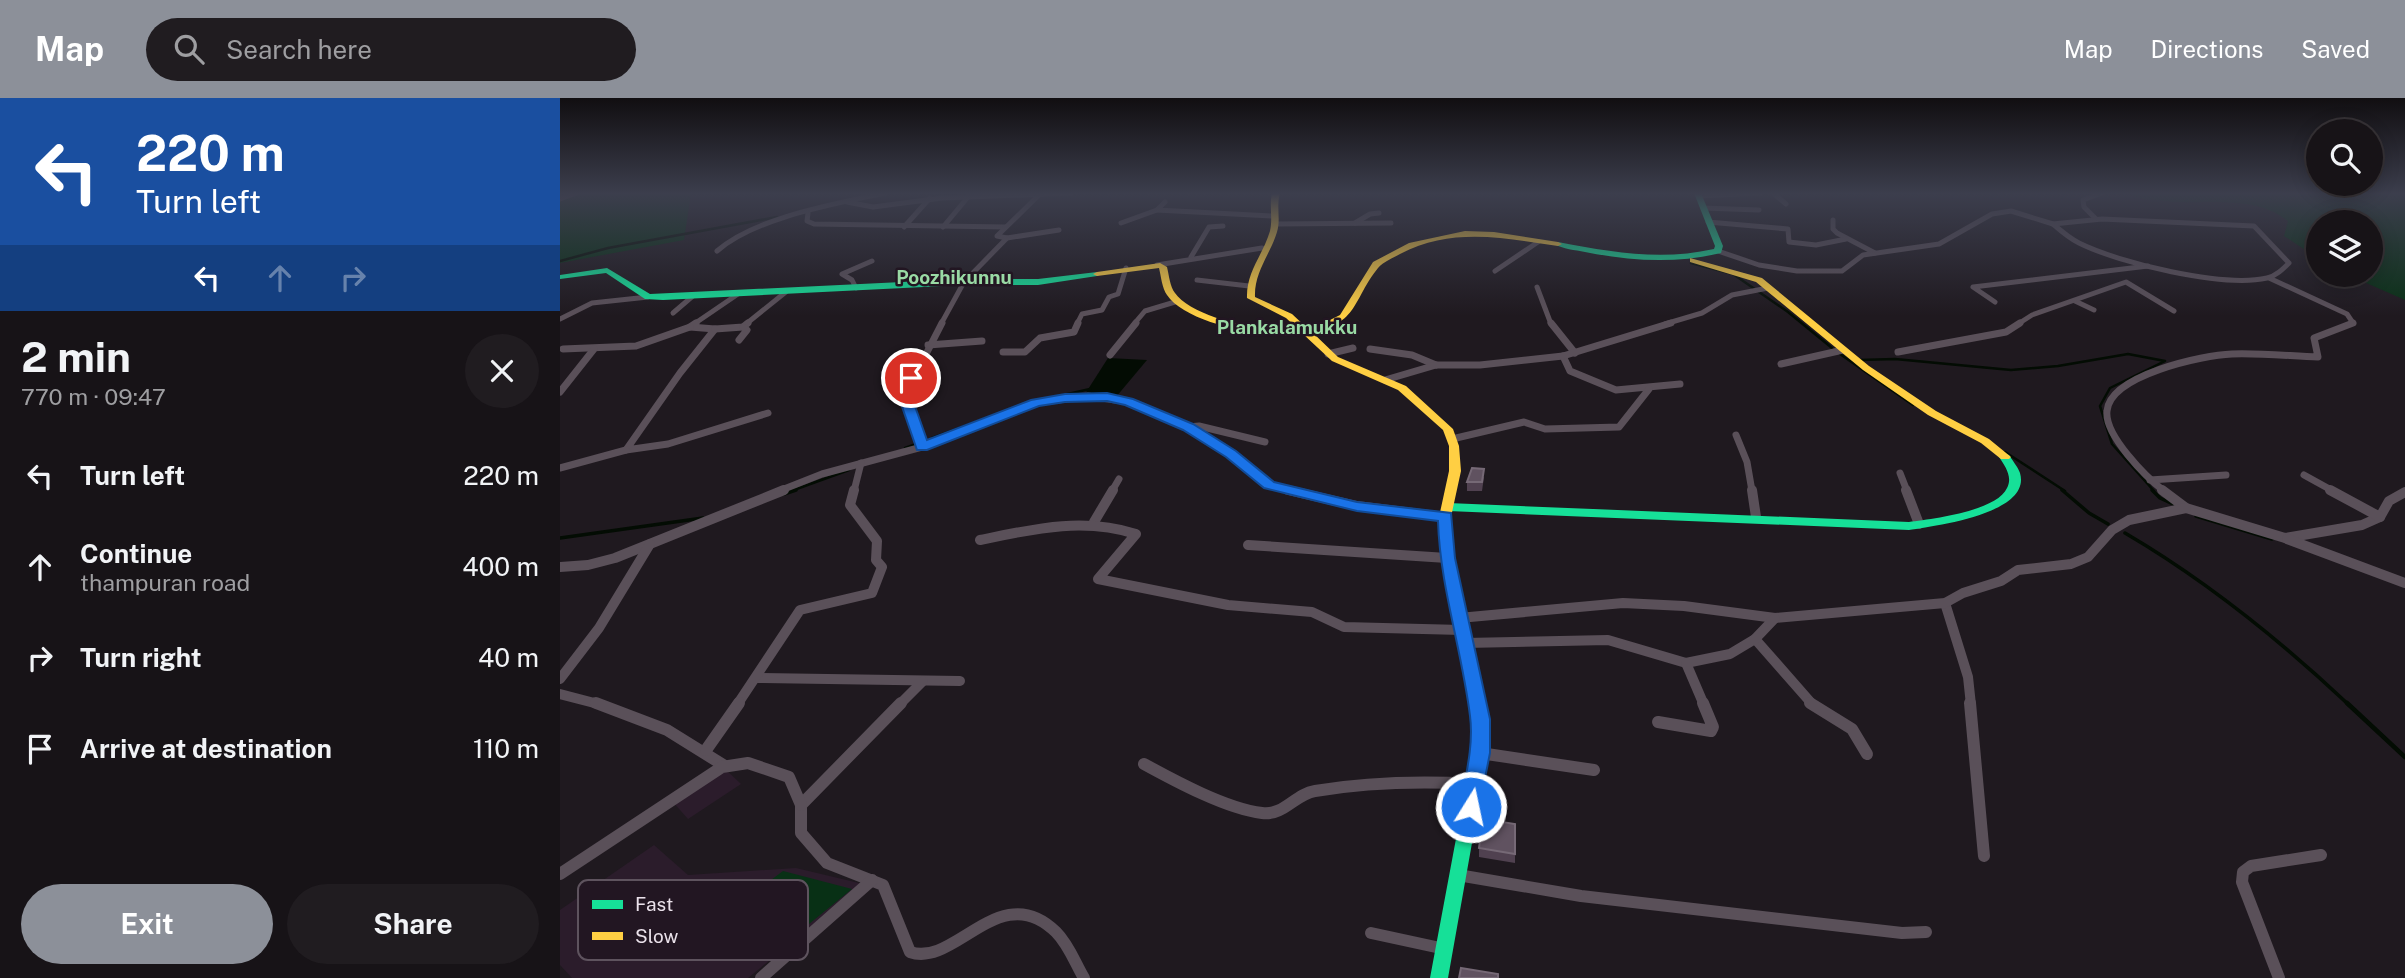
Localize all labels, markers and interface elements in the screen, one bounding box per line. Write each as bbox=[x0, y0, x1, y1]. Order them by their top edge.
search box bbox=[146, 18, 636, 81]
text: Map bbox=[35, 30, 104, 68]
icon: search bbox=[170, 30, 208, 68]
text: Search here bbox=[226, 34, 372, 65]
text: Map bbox=[2064, 35, 2113, 63]
text: Directions bbox=[2151, 35, 2263, 63]
text: Saved bbox=[2301, 35, 2370, 63]
map controls bbox=[2306, 119, 2383, 287]
button: search bbox=[2306, 119, 2383, 196]
text: 220 m bbox=[136, 124, 285, 182]
icon: left bbox=[21, 126, 112, 217]
text: Turn left bbox=[136, 183, 261, 220]
button: layers bbox=[2306, 210, 2383, 287]
icon: left bbox=[188, 259, 226, 297]
icon: ahead bbox=[261, 259, 299, 297]
icon: right bbox=[334, 259, 372, 297]
district label: Poozhikunnu bbox=[896, 266, 1012, 288]
district label: Plankalamukku bbox=[1217, 316, 1357, 338]
text: 2 min bbox=[21, 332, 131, 381]
button: close bbox=[465, 334, 539, 408]
pin bbox=[881, 348, 941, 408]
icon: arrive bbox=[892, 359, 930, 397]
text: 770 m · 09:47 bbox=[21, 383, 166, 410]
icon: left bbox=[21, 457, 59, 495]
text: Turn left bbox=[80, 460, 185, 491]
text: 220 m bbox=[463, 460, 539, 491]
text: Continue bbox=[80, 538, 192, 569]
icon: ahead bbox=[21, 548, 59, 586]
text: 400 m bbox=[462, 551, 539, 582]
text: thampuran road bbox=[80, 569, 250, 596]
icon: right bbox=[21, 639, 59, 677]
text: Turn right bbox=[80, 642, 202, 673]
text: 40 m bbox=[478, 642, 539, 673]
icon: arrive bbox=[21, 730, 59, 768]
text: Arrive at destination bbox=[80, 733, 332, 764]
text: 110 m bbox=[473, 733, 539, 764]
position arrow bbox=[1434, 770, 1508, 844]
legend bbox=[578, 880, 808, 960]
button: Exit bbox=[21, 884, 273, 964]
button: Share bbox=[287, 884, 539, 964]
text: Fast bbox=[635, 893, 673, 915]
text: Slow bbox=[635, 925, 679, 947]

